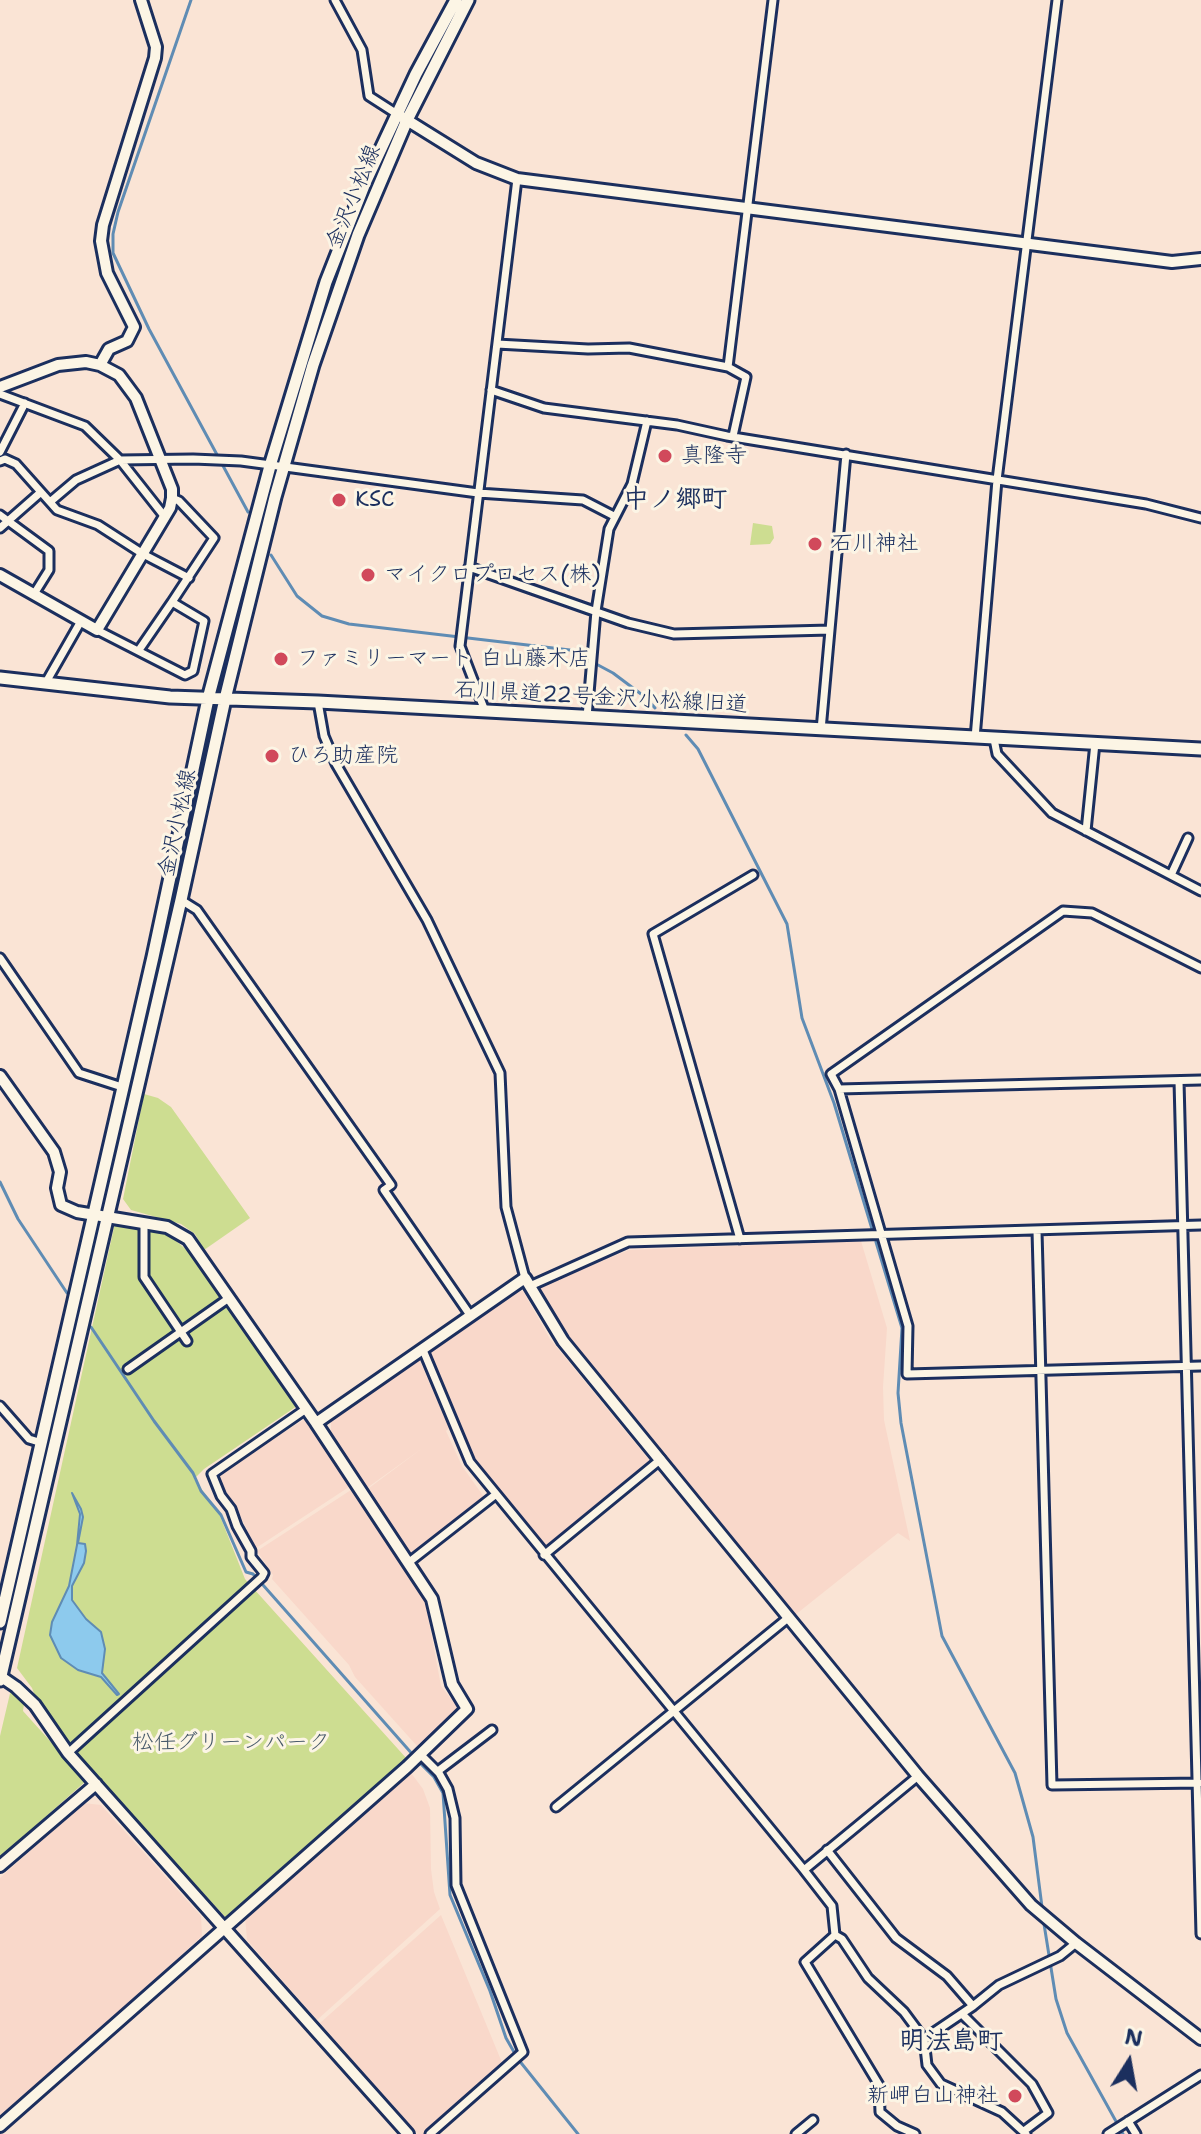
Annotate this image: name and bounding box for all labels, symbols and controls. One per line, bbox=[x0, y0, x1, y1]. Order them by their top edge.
street label: 金沢小松線 bbox=[321, 141, 387, 253]
place label: 真隆寺 bbox=[681, 443, 747, 469]
marker: 真隆寺 bbox=[656, 447, 674, 465]
district label: 中ノ郷町 bbox=[623, 484, 727, 516]
place label: KSC bbox=[355, 487, 394, 513]
marker: KSC bbox=[330, 491, 348, 509]
place label: 石川神社 bbox=[831, 531, 919, 557]
marker: 石川神社 bbox=[806, 535, 824, 553]
place label: マイクロプロセス(株) bbox=[384, 562, 601, 588]
marker: マイクロプロセス(株) bbox=[359, 566, 377, 584]
place label: ファミリーマート 白山藤木店 bbox=[297, 646, 591, 672]
marker: ファミリーマート 白山藤木店 bbox=[272, 650, 290, 668]
street label: 石川県道22号金沢小松線旧道 bbox=[454, 677, 748, 719]
place label: ひろ助産院 bbox=[288, 743, 398, 769]
marker: ひろ助産院 bbox=[263, 747, 281, 765]
street label: 金沢小松線 bbox=[154, 766, 202, 880]
park label: 松任グリーンパーク bbox=[132, 1730, 330, 1756]
north arrow bbox=[1089, 2022, 1169, 2102]
text: N bbox=[1122, 2022, 1145, 2054]
district label: 明法島町 bbox=[899, 2026, 1003, 2058]
place label: 新岬白山神社 bbox=[867, 2083, 999, 2109]
marker: 新岬白山神社 bbox=[1006, 2087, 1024, 2105]

